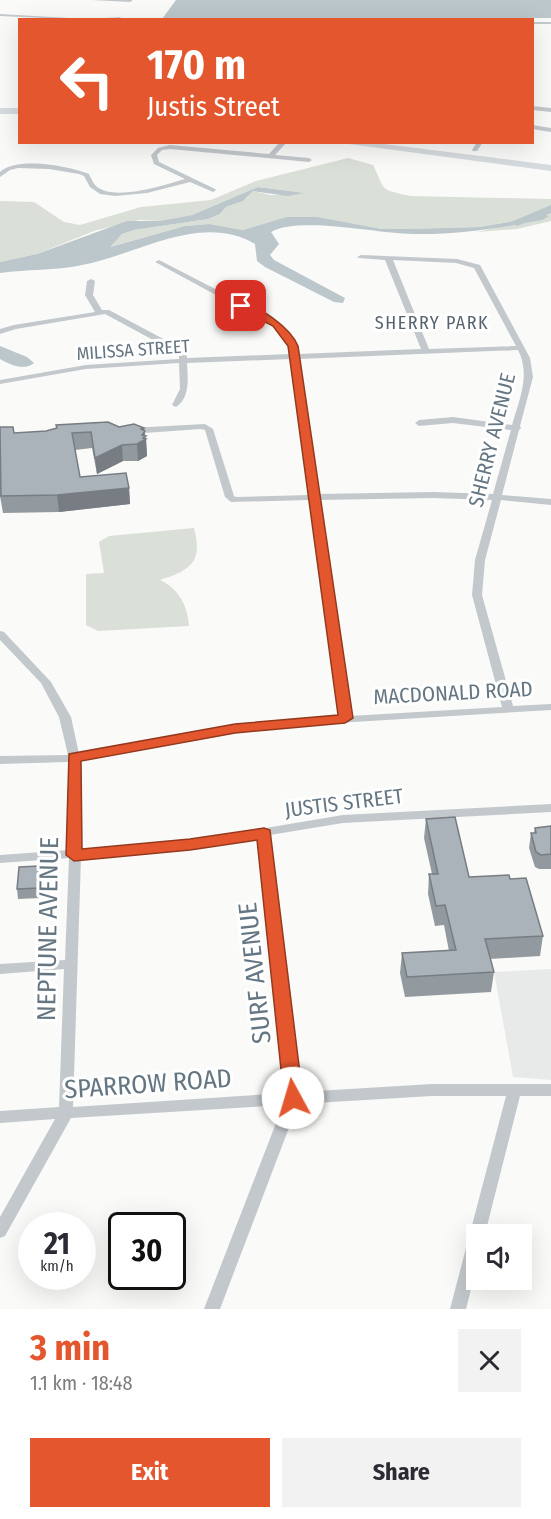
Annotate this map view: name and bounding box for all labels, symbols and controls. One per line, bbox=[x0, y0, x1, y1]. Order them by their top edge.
text: 170 m bbox=[147, 40, 246, 90]
icon: left bbox=[48, 42, 126, 120]
text: Justis Street bbox=[147, 91, 280, 123]
pin bbox=[215, 280, 266, 331]
icon: arrive bbox=[224, 289, 257, 322]
district label: SHERRY PARK bbox=[375, 312, 489, 334]
street label: MILISSA STREET bbox=[76, 335, 191, 365]
street label: SHERRY AVENUE bbox=[463, 370, 521, 510]
street label: MACDONALD ROAD bbox=[373, 676, 533, 710]
street label: JUSTIS STREET bbox=[283, 783, 405, 823]
street label: NEPTUNE AVENUE bbox=[31, 837, 65, 1021]
street label: SURF AVENUE bbox=[232, 901, 278, 1045]
street label: SPARROW ROAD bbox=[63, 1063, 233, 1105]
position arrow bbox=[261, 1066, 325, 1130]
speed limit sign: 30 bbox=[108, 1212, 186, 1290]
map controls bbox=[466, 1224, 532, 1290]
button: sound bbox=[466, 1224, 532, 1290]
text: 21 bbox=[44, 1226, 70, 1262]
text: km/h bbox=[40, 1257, 74, 1275]
text: 3 min bbox=[30, 1326, 110, 1370]
button: close bbox=[458, 1329, 521, 1392]
text: 1.1 km · 18:48 bbox=[30, 1371, 133, 1395]
button: Exit bbox=[30, 1438, 270, 1507]
button: Share bbox=[282, 1438, 521, 1507]

